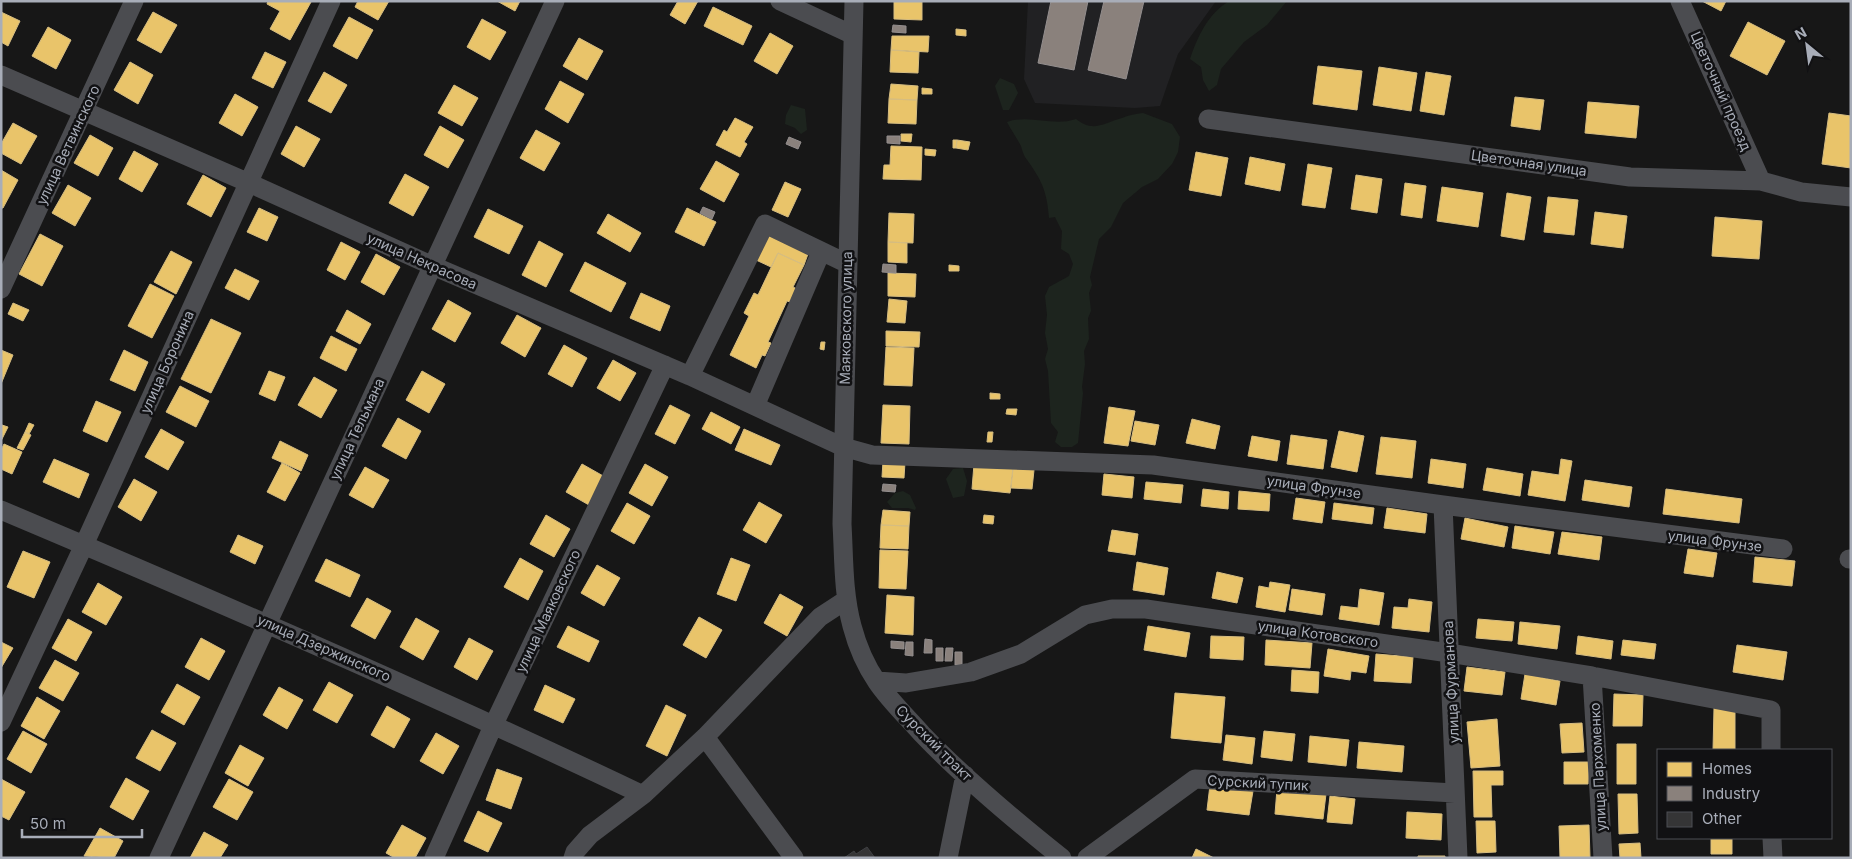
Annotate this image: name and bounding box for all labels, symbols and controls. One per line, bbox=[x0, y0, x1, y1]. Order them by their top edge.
north arrow bbox=[1782, 20, 1832, 70]
text: N bbox=[1792, 23, 1809, 43]
street label: Цветочный проезд bbox=[1687, 28, 1756, 153]
street label: улица Ветвинского bbox=[32, 82, 103, 207]
street label: Цветочная улица bbox=[1470, 146, 1588, 179]
street label: улица Некрасова bbox=[365, 229, 480, 292]
street label: Маяковского улица bbox=[836, 251, 855, 385]
street label: улица Боронина bbox=[136, 308, 197, 416]
street label: улица Тельмана bbox=[325, 375, 388, 482]
street label: улица Фрунзе bbox=[1266, 471, 1362, 502]
street label: улица Фрунзе bbox=[1667, 526, 1763, 555]
street label: улица Маяковского bbox=[512, 547, 583, 675]
street label: улица Дзержинского bbox=[255, 610, 394, 685]
street label: улица Котовского bbox=[1257, 617, 1379, 650]
street label: улица Фурманова bbox=[1439, 620, 1462, 744]
street label: Сурский тракт bbox=[893, 701, 976, 784]
street label: улица Пархоменко bbox=[1586, 702, 1609, 832]
legend bbox=[1657, 749, 1832, 839]
text: Homes bbox=[1702, 759, 1752, 778]
street label: Сурский тупик bbox=[1207, 771, 1310, 794]
text: Industry bbox=[1702, 784, 1761, 803]
scale bar bbox=[22, 806, 142, 838]
text: Other bbox=[1702, 809, 1742, 828]
text: 50 m bbox=[30, 814, 66, 833]

